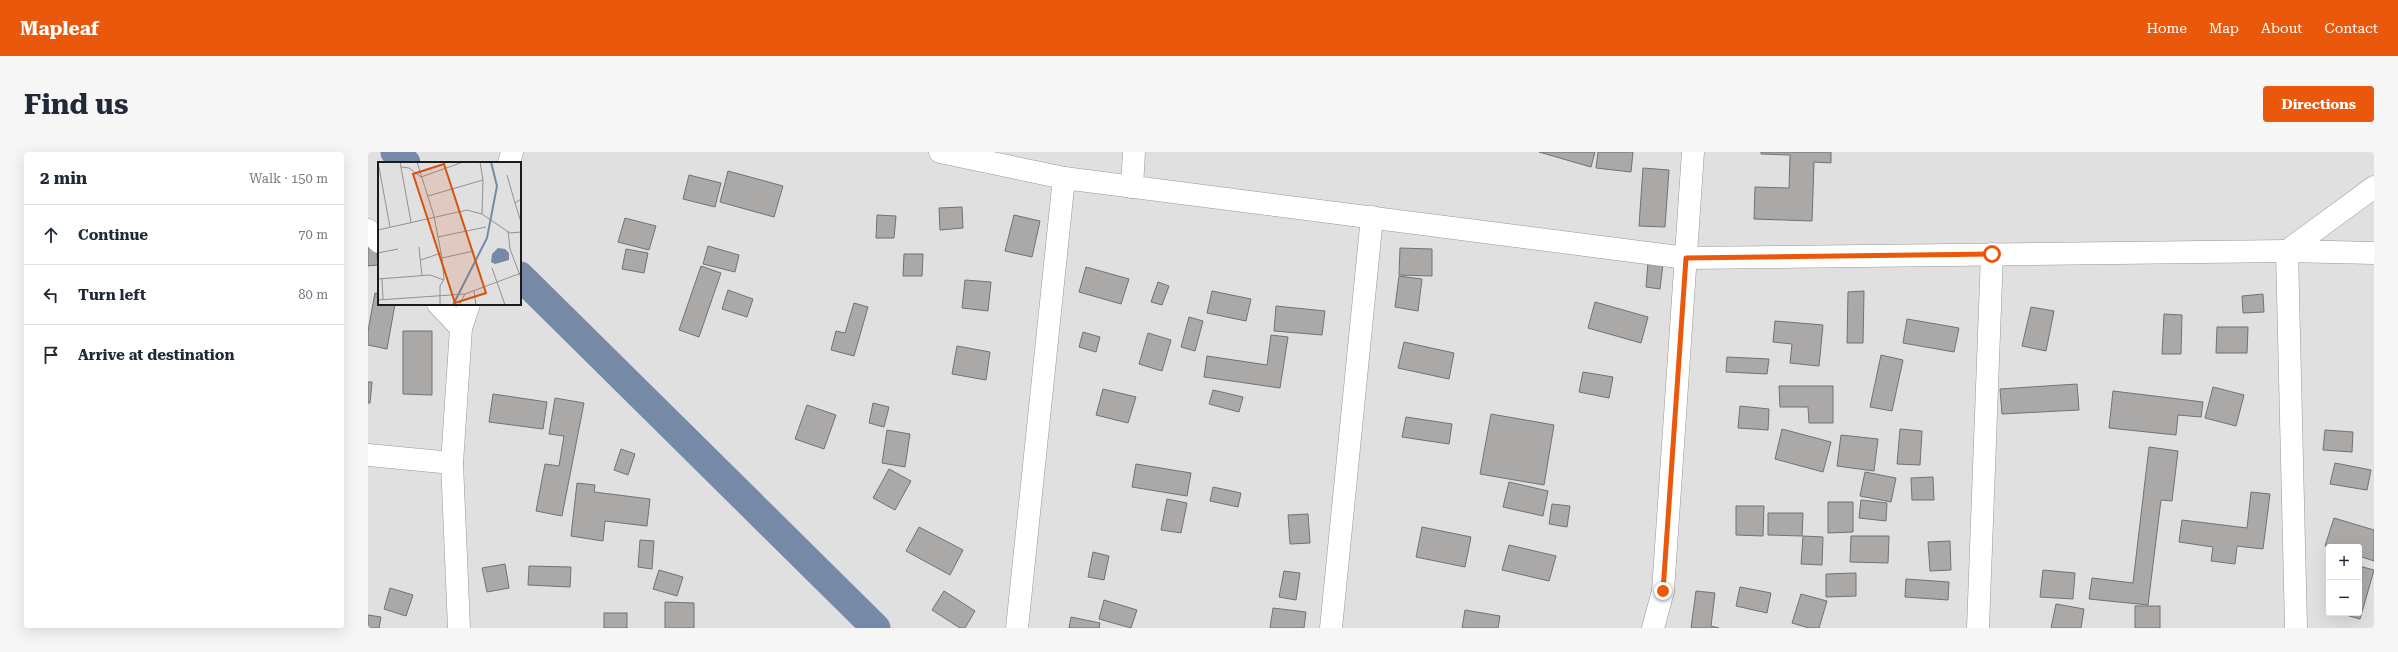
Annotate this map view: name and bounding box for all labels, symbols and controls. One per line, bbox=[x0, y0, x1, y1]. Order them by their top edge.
text: Mapleaf bbox=[20, 17, 99, 40]
text: Home bbox=[2146, 20, 2187, 36]
text: Map bbox=[2209, 20, 2239, 36]
text: About bbox=[2261, 20, 2303, 36]
text: Contact bbox=[2325, 20, 2378, 36]
button: Directions bbox=[2263, 86, 2374, 122]
text: Find us bbox=[24, 88, 128, 121]
inset map bbox=[378, 162, 521, 305]
text: 2 min bbox=[40, 168, 87, 188]
text: Walk · 150 m bbox=[249, 171, 328, 186]
icon: ahead bbox=[40, 224, 62, 246]
text: Continue bbox=[78, 226, 148, 244]
text: 70 m bbox=[298, 227, 328, 242]
route start bbox=[1983, 245, 2001, 263]
icon: left bbox=[40, 284, 62, 306]
text: Turn left bbox=[78, 286, 146, 304]
text: 80 m bbox=[298, 287, 328, 302]
icon: arrive bbox=[40, 344, 62, 366]
text: Arrive at destination bbox=[78, 346, 234, 364]
map controls bbox=[2326, 544, 2362, 616]
button: + bbox=[2326, 544, 2362, 580]
button: − bbox=[2326, 580, 2362, 616]
route end bbox=[1654, 582, 1672, 600]

